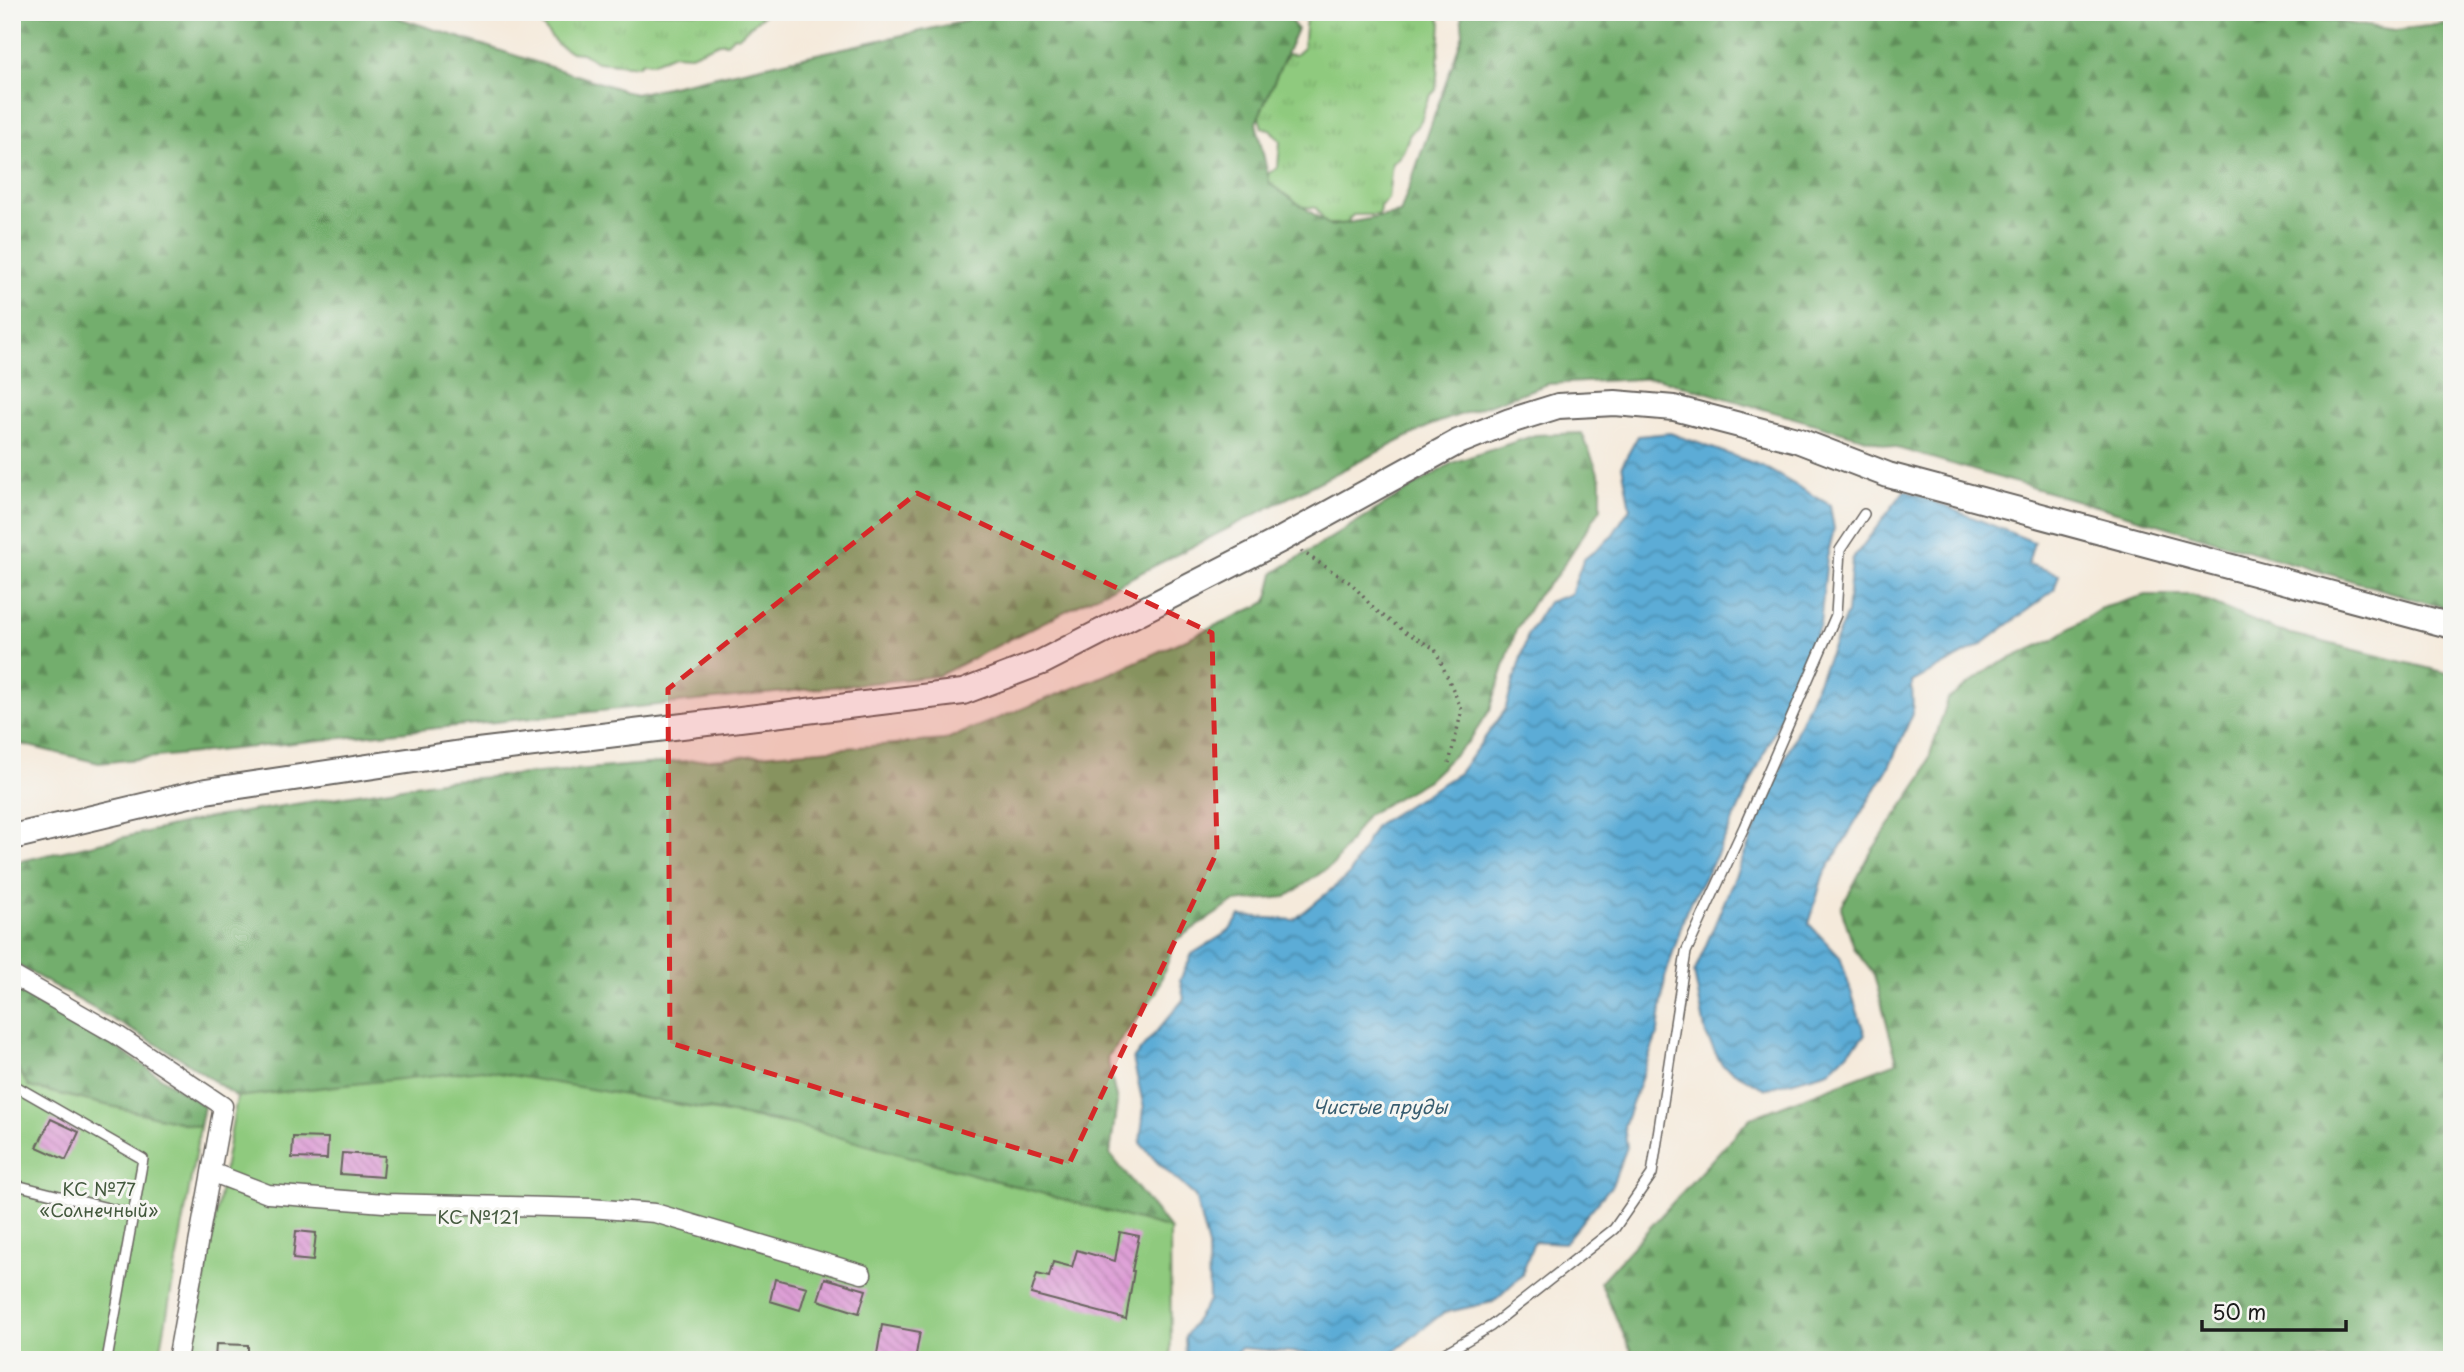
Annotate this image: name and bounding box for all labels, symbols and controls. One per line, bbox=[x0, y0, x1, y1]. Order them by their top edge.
water label: Чистые пруды bbox=[1312, 1092, 1449, 1120]
park label: КС №77 «Солнечный» bbox=[40, 1175, 158, 1223]
park label: КС №121 bbox=[437, 1203, 519, 1230]
scale bar bbox=[2202, 1288, 2345, 1332]
text: 50 m bbox=[2212, 1295, 2266, 1327]

